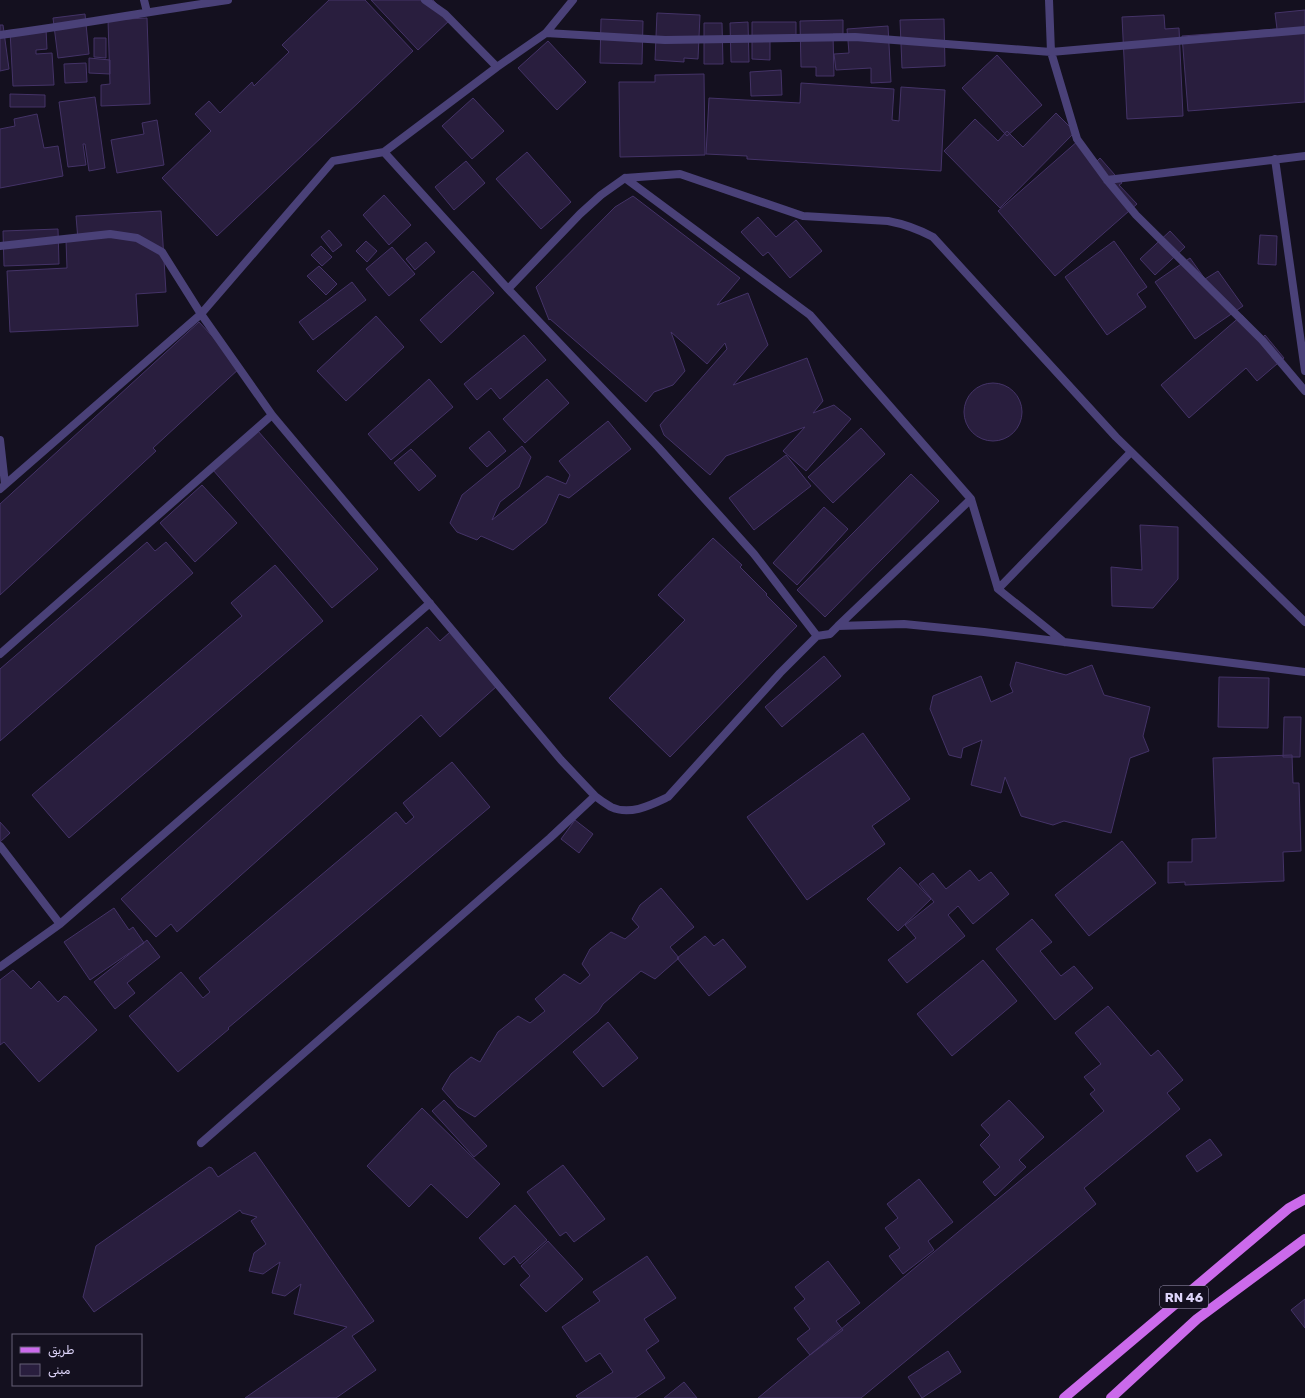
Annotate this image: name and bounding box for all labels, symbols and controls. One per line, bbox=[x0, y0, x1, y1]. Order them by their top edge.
road number: RN 46 bbox=[1160, 1286, 1208, 1308]
legend bbox=[12, 1334, 142, 1386]
text: طريق bbox=[48, 1343, 74, 1358]
text: مبنى bbox=[48, 1363, 71, 1378]

